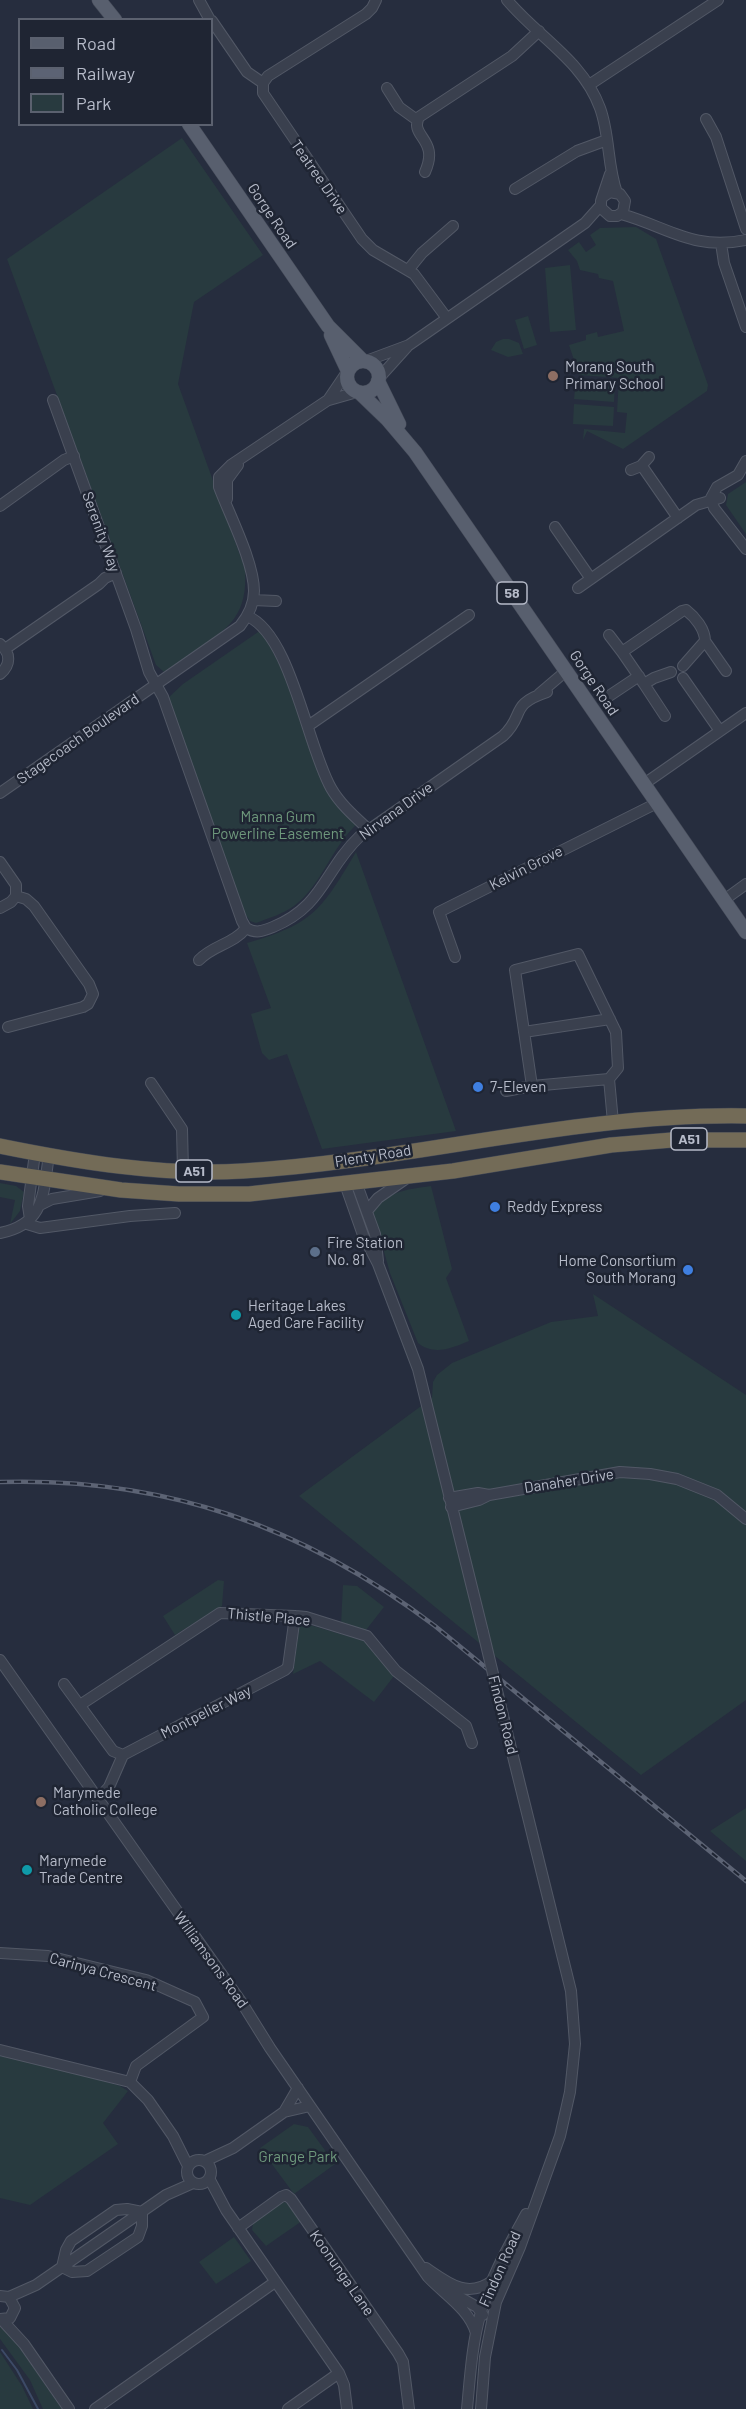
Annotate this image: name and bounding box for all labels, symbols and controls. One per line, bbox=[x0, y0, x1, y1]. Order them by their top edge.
legend bbox=[18, 18, 213, 126]
text: Road bbox=[76, 32, 116, 54]
text: Railway bbox=[76, 62, 135, 84]
text: Park bbox=[76, 92, 111, 114]
street label: Teatree Drive bbox=[287, 137, 351, 217]
street label: Gorge Road bbox=[244, 180, 300, 252]
place label: Morang South Primary School bbox=[565, 358, 663, 393]
marker: Morang South Primary School bbox=[546, 369, 560, 383]
street label: Serenity Way bbox=[78, 489, 124, 575]
road number: 58 bbox=[497, 582, 527, 604]
street label: Gorge Road bbox=[566, 647, 622, 719]
street label: Stagecoach Boulevard bbox=[13, 690, 143, 788]
street label: Nirvana Drive bbox=[356, 778, 436, 844]
park label: Manna Gum Powerline Easement bbox=[212, 808, 344, 843]
street label: Kelvin Grove bbox=[486, 842, 566, 894]
place label: 7-Eleven bbox=[490, 1078, 546, 1096]
marker: 7-Eleven bbox=[471, 1080, 485, 1094]
road number: A51 bbox=[671, 1128, 707, 1150]
street label: Plenty Road bbox=[334, 1141, 412, 1171]
road number: A51 bbox=[176, 1160, 212, 1182]
place label: Reddy Express bbox=[507, 1198, 602, 1216]
marker: Reddy Express bbox=[488, 1200, 502, 1214]
place label: Fire Station No. 81 bbox=[327, 1234, 403, 1269]
marker: Fire Station No. 81 bbox=[308, 1245, 322, 1259]
place label: Home Consortium South Morang bbox=[559, 1252, 676, 1287]
marker: Home Consortium South Morang bbox=[681, 1263, 695, 1277]
place label: Heritage Lakes Aged Care Facility bbox=[248, 1297, 364, 1332]
marker: Heritage Lakes Aged Care Facility bbox=[229, 1308, 243, 1322]
street label: Danaher Drive bbox=[523, 1465, 615, 1497]
street label: Thistle Place bbox=[227, 1604, 311, 1630]
street label: Findon Road bbox=[484, 1674, 522, 1756]
street label: Montpelier Way bbox=[158, 1681, 254, 1743]
place label: Marymede Catholic College bbox=[53, 1784, 157, 1819]
marker: Marymede Catholic College bbox=[34, 1795, 48, 1809]
place label: Marymede Trade Centre bbox=[39, 1852, 123, 1887]
marker: Marymede Trade Centre bbox=[20, 1863, 34, 1877]
street label: Williamsons Road bbox=[170, 1908, 252, 2012]
street label: Carinya Crescent bbox=[47, 1949, 159, 1995]
park label: Grange Park bbox=[259, 2148, 337, 2166]
street label: Koonunga Lane bbox=[306, 2227, 378, 2319]
street label: Findon Road bbox=[475, 2228, 525, 2310]

